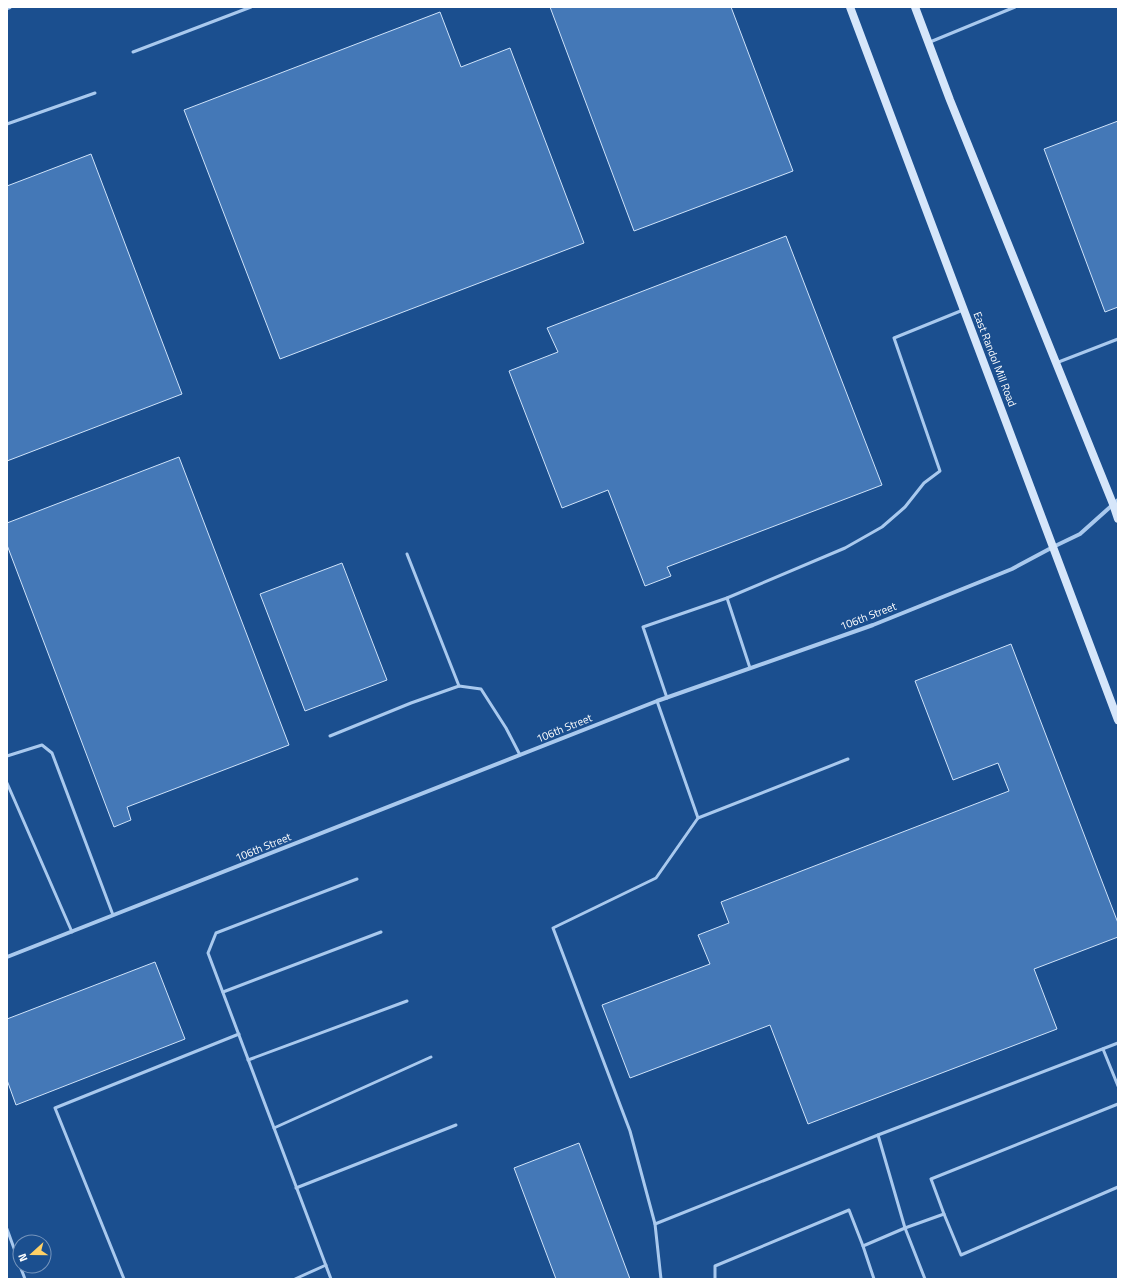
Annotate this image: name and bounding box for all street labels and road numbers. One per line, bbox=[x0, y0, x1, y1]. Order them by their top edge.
street label: East Randol Mill Road bbox=[969, 309, 1021, 409]
street label: 106th Street bbox=[838, 598, 899, 634]
street label: 106th Street bbox=[534, 709, 594, 746]
street label: 106th Street bbox=[233, 828, 293, 865]

